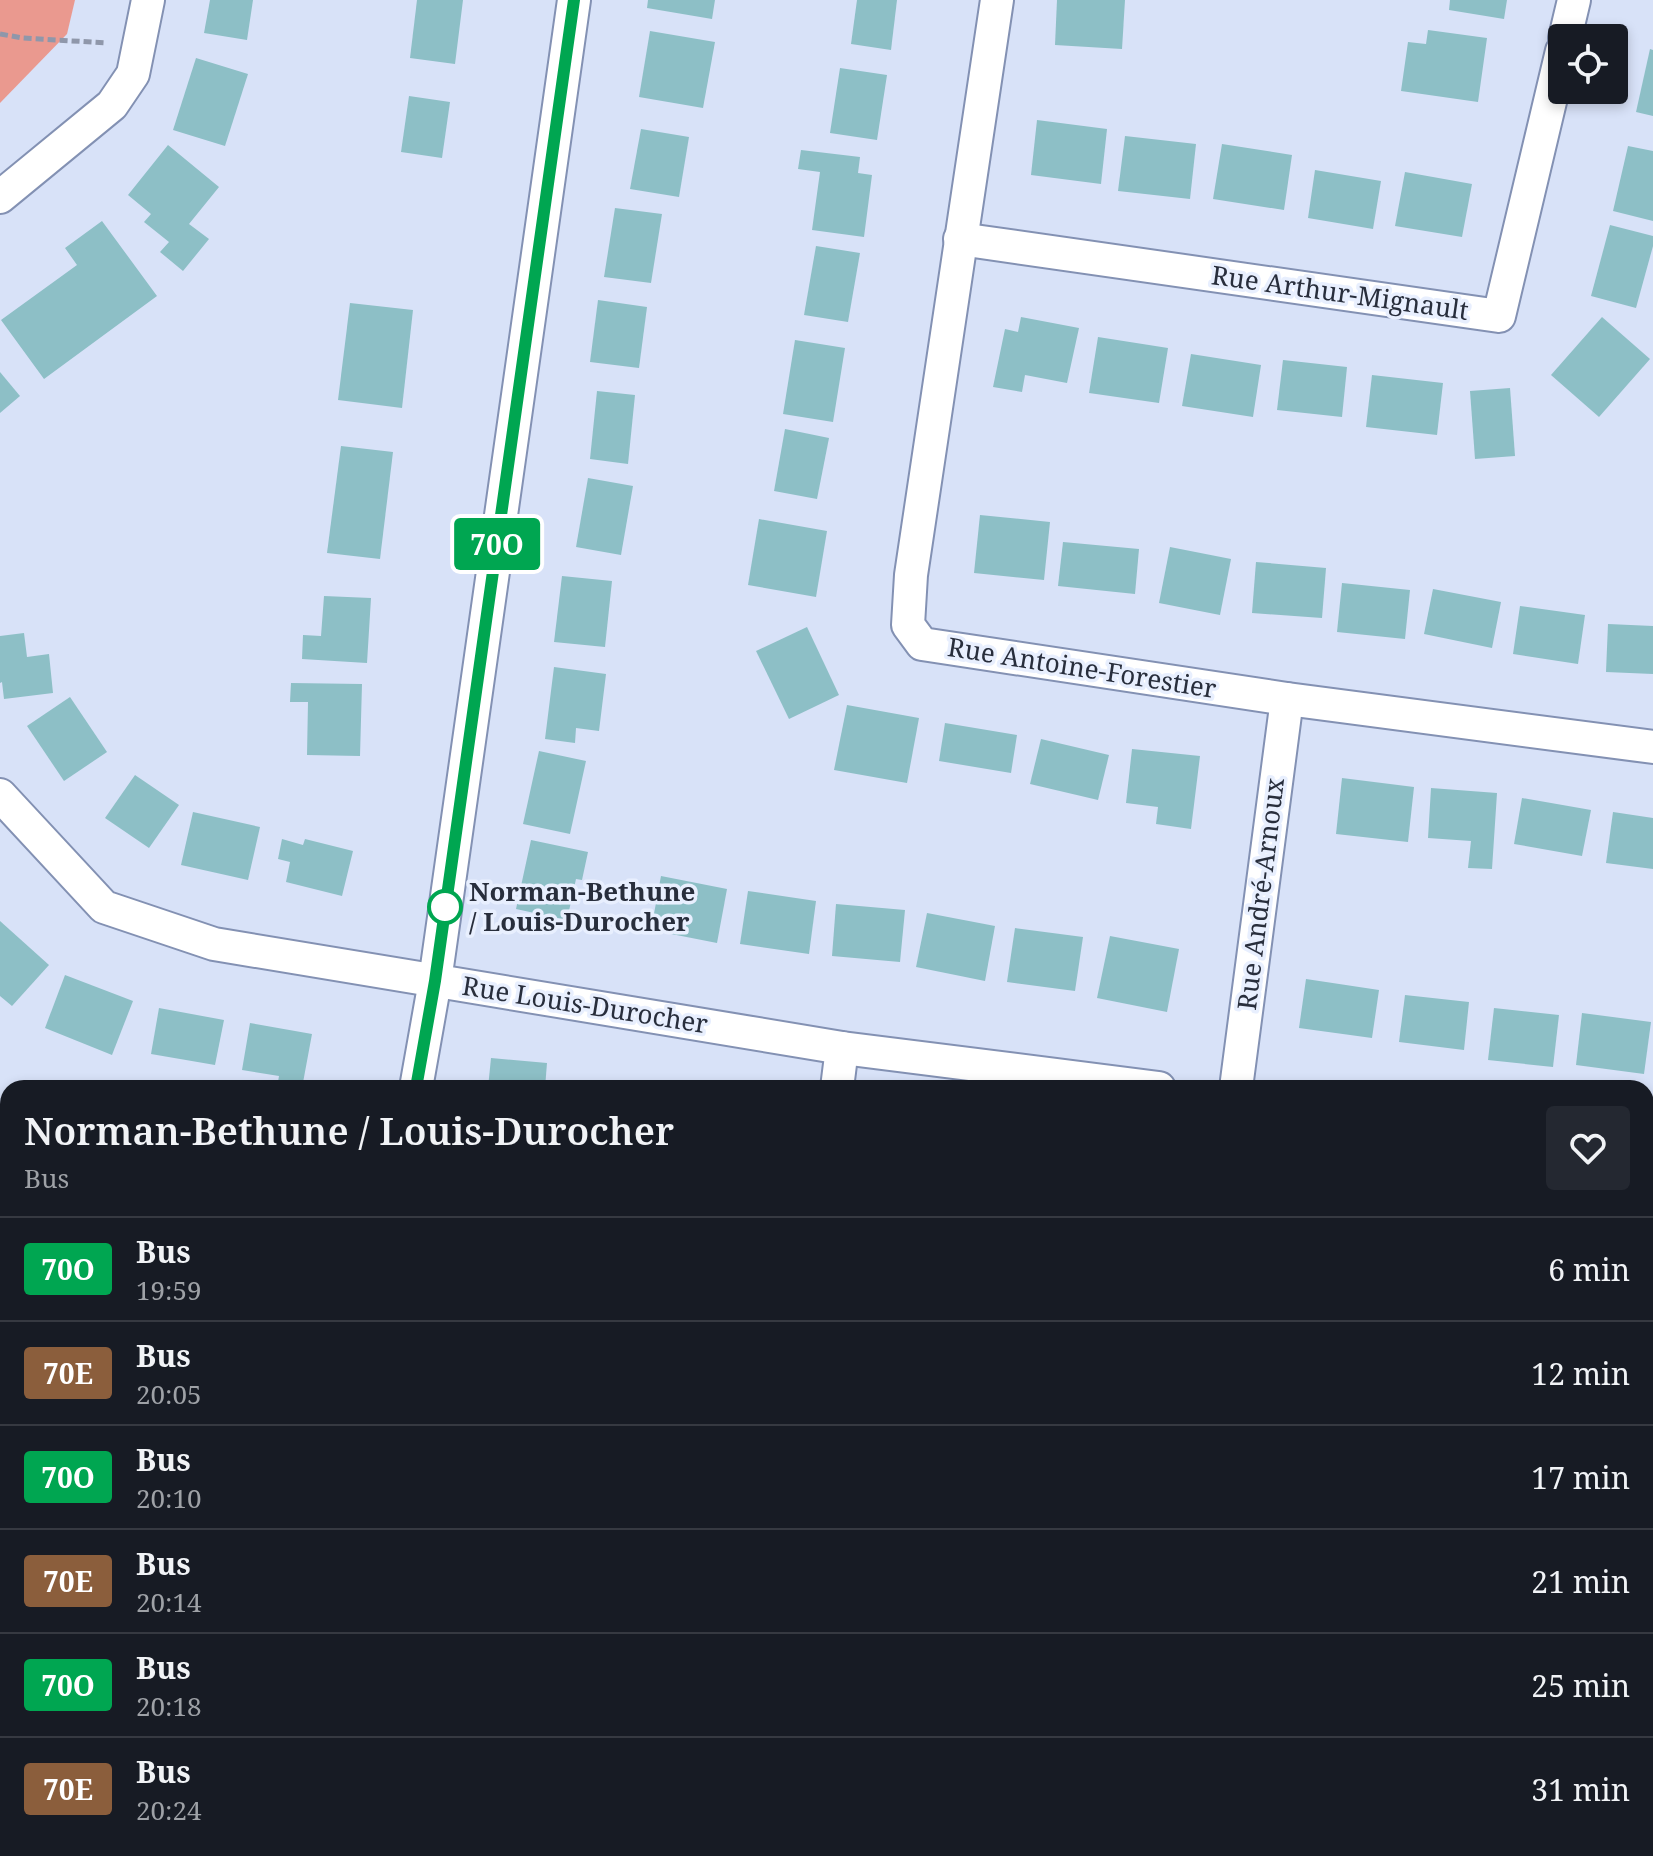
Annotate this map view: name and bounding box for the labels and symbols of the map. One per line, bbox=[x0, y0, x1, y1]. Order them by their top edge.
street label: Rue Arthur-Mignault bbox=[1209, 256, 1471, 328]
line badge: 70O bbox=[451, 518, 543, 570]
street label: Rue Antoine-Forestier bbox=[945, 628, 1219, 706]
street label: Rue André-Arnoux bbox=[1228, 776, 1292, 1012]
place label: Norman-Bethune / Louis-Durocher bbox=[469, 873, 695, 939]
marker: Norman-Bethune / Louis-Durocher bbox=[428, 890, 462, 924]
street label: Rue Louis-Durocher bbox=[460, 967, 711, 1041]

